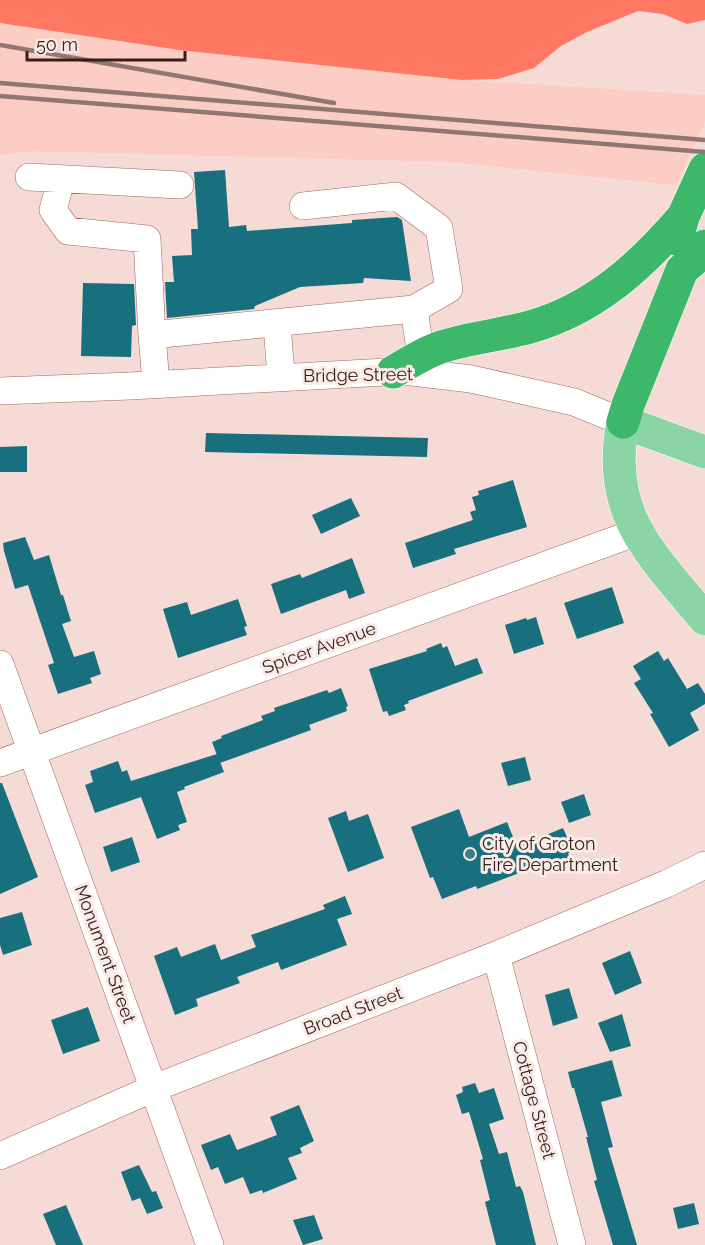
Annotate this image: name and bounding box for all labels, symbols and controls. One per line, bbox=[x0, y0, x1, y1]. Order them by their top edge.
scale bar bbox=[27, 24, 184, 62]
text: 50 m bbox=[36, 34, 78, 55]
street label: Bridge Street bbox=[303, 363, 413, 386]
street label: Spicer Avenue bbox=[259, 617, 379, 678]
place label: City of Groton Fire Department bbox=[482, 833, 618, 875]
marker: City of Groton Fire Department bbox=[463, 847, 477, 861]
street label: Monument Street bbox=[71, 882, 140, 1026]
street label: Broad Street bbox=[300, 982, 405, 1039]
street label: Cottage Street bbox=[509, 1039, 560, 1161]

